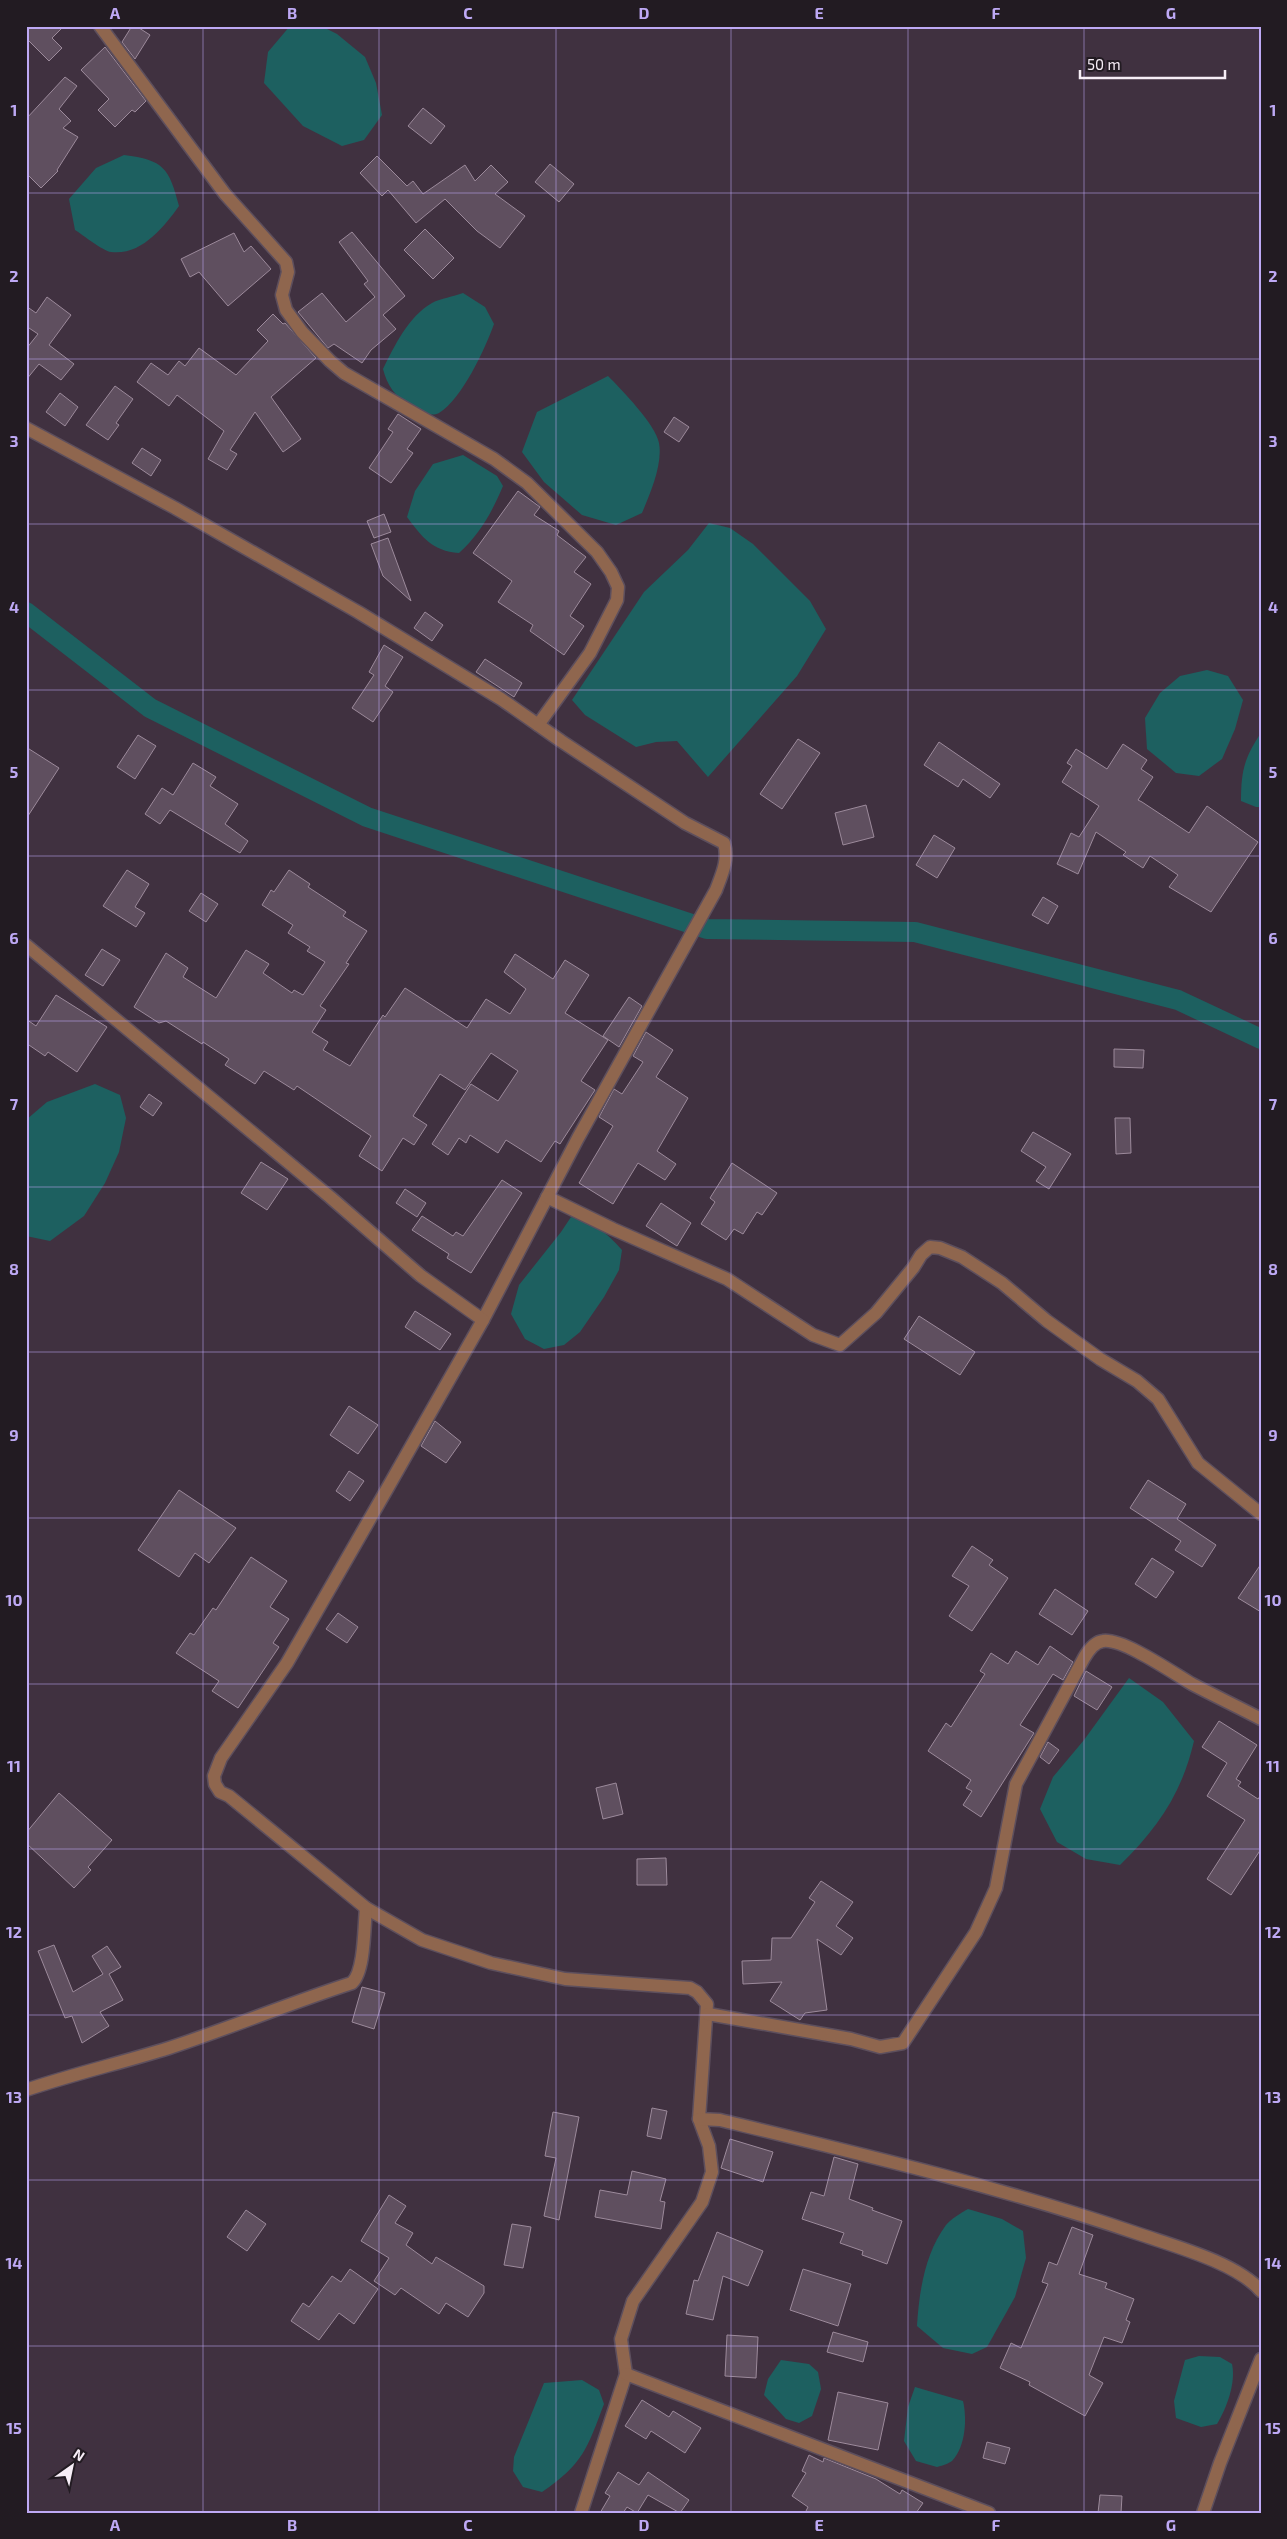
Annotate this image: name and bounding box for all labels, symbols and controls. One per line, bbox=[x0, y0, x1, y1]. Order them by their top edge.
text: A bbox=[110, 3, 121, 22]
text: B bbox=[287, 3, 297, 22]
text: C bbox=[463, 3, 473, 22]
text: D bbox=[639, 3, 650, 22]
text: E bbox=[814, 3, 824, 22]
text: F bbox=[992, 3, 1001, 22]
text: G bbox=[1166, 3, 1176, 22]
scale bar bbox=[1080, 48, 1224, 80]
text: 50 m bbox=[1087, 55, 1121, 73]
text: 1 bbox=[11, 100, 17, 119]
text: 1 bbox=[1270, 100, 1276, 119]
text: 2 bbox=[9, 266, 19, 285]
text: 2 bbox=[1268, 266, 1278, 285]
text: 3 bbox=[9, 431, 19, 450]
text: 3 bbox=[1268, 431, 1278, 450]
text: 4 bbox=[9, 597, 19, 616]
text: 4 bbox=[1268, 597, 1278, 616]
text: 5 bbox=[10, 762, 19, 781]
text: 5 bbox=[1269, 762, 1278, 781]
text: 6 bbox=[9, 928, 19, 947]
text: 6 bbox=[1268, 928, 1278, 947]
text: 7 bbox=[10, 1094, 19, 1113]
text: 7 bbox=[1269, 1094, 1278, 1113]
text: 8 bbox=[9, 1259, 19, 1278]
text: 8 bbox=[1268, 1259, 1278, 1278]
text: 9 bbox=[9, 1425, 19, 1444]
text: 9 bbox=[1268, 1425, 1278, 1444]
text: 10 bbox=[5, 1590, 23, 1609]
text: 10 bbox=[1264, 1590, 1282, 1609]
text: 11 bbox=[7, 1756, 21, 1775]
text: 11 bbox=[1266, 1756, 1280, 1775]
text: 12 bbox=[6, 1922, 22, 1941]
text: 12 bbox=[1265, 1922, 1281, 1941]
text: 13 bbox=[6, 2087, 22, 2106]
text: 13 bbox=[1265, 2087, 1281, 2106]
text: 14 bbox=[5, 2253, 23, 2272]
text: 14 bbox=[1264, 2253, 1282, 2272]
text: 15 bbox=[6, 2418, 22, 2437]
text: 15 bbox=[1265, 2418, 1281, 2437]
north arrow bbox=[48, 2442, 98, 2492]
text: N bbox=[70, 2445, 88, 2465]
text: A bbox=[110, 2515, 121, 2534]
text: B bbox=[287, 2515, 297, 2534]
text: C bbox=[463, 2515, 473, 2534]
text: D bbox=[639, 2515, 650, 2534]
text: E bbox=[814, 2515, 824, 2534]
text: F bbox=[992, 2515, 1001, 2534]
text: G bbox=[1166, 2515, 1176, 2534]

